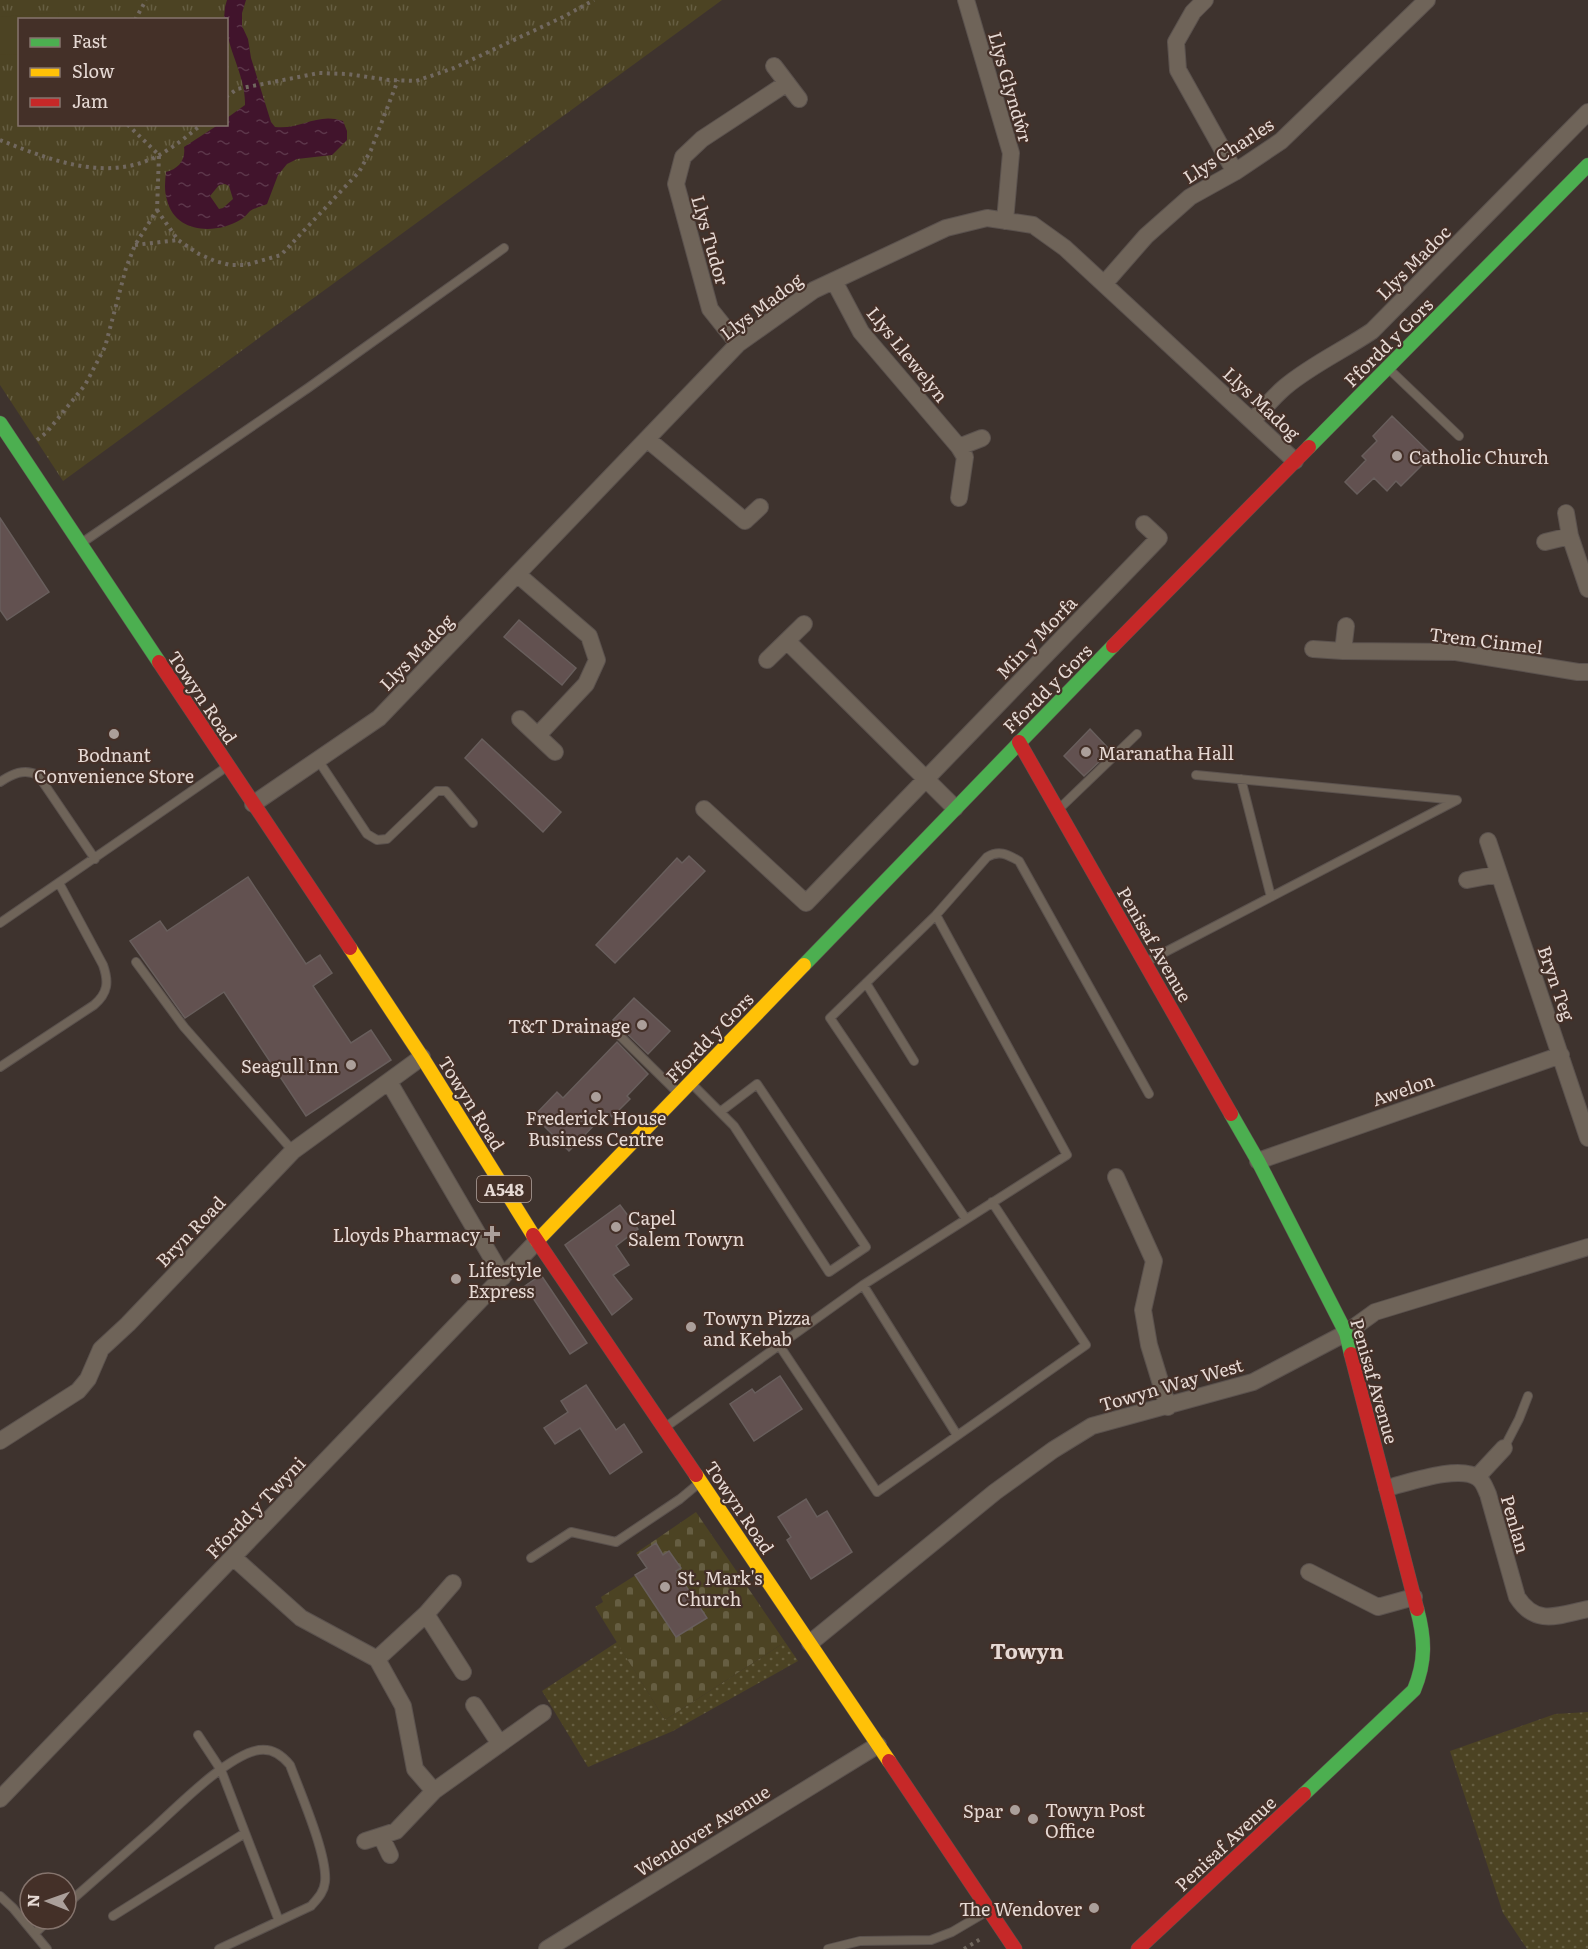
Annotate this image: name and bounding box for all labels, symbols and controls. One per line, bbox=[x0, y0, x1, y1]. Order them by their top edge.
legend bbox=[18, 18, 228, 126]
text: Fast bbox=[72, 27, 108, 54]
street label: Llys Glyndŵr bbox=[982, 28, 1040, 146]
text: Slow bbox=[72, 57, 115, 84]
text: Jam bbox=[72, 87, 108, 114]
street label: Llys Charles bbox=[1177, 111, 1279, 189]
street label: Llys Tudor bbox=[685, 192, 737, 289]
street label: Llys Madoc bbox=[1370, 219, 1456, 305]
street label: Llys Madog bbox=[714, 265, 809, 346]
street label: Ffordd y Gors bbox=[1337, 291, 1439, 393]
street label: Llys Llewelyn bbox=[861, 300, 955, 408]
street label: Llys Madog bbox=[1217, 360, 1307, 447]
place label: Catholic Church bbox=[1409, 443, 1549, 470]
marker: Catholic Church bbox=[1390, 449, 1404, 463]
street label: Min y Morfa bbox=[989, 589, 1083, 685]
street label: Llys Madog bbox=[373, 607, 460, 696]
street label: Trem Cinmel bbox=[1428, 620, 1544, 660]
street label: Ffordd y Gors bbox=[996, 637, 1098, 739]
street label: Towyn Road bbox=[162, 645, 244, 749]
marker: Bodnant Convenience Store bbox=[107, 727, 121, 741]
place label: Maranatha Hall bbox=[1098, 739, 1234, 766]
place label: Bodnant Convenience Store bbox=[34, 741, 194, 789]
marker: Maranatha Hall bbox=[1079, 745, 1093, 759]
street label: Penisaf Avenue bbox=[1111, 881, 1199, 1007]
street label: Bryn Teg bbox=[1532, 942, 1583, 1025]
street label: Ffordd y Gors bbox=[659, 986, 759, 1088]
place label: T&T Drainage bbox=[508, 1012, 630, 1039]
marker: T&T Drainage bbox=[635, 1018, 649, 1032]
street label: Towyn Road bbox=[432, 1050, 512, 1156]
place label: Seagull Inn bbox=[241, 1052, 339, 1079]
marker: Seagull Inn bbox=[344, 1058, 358, 1072]
street label: Awelon bbox=[1368, 1066, 1438, 1112]
marker: Frederick House Business Centre bbox=[589, 1090, 603, 1104]
place label: Frederick House Business Centre bbox=[526, 1104, 666, 1152]
road number: A548 bbox=[477, 1176, 531, 1202]
street label: Bryn Road bbox=[149, 1189, 231, 1273]
place label: Capel Salem Towyn bbox=[628, 1204, 745, 1252]
marker: Capel Salem Towyn bbox=[609, 1220, 623, 1234]
place label: Lloyds Pharmacy bbox=[333, 1221, 481, 1248]
marker: Lloyds Pharmacy bbox=[485, 1227, 499, 1241]
place label: Lifestyle Express bbox=[468, 1256, 541, 1304]
marker: Lifestyle Express bbox=[449, 1272, 463, 1286]
place label: Towyn Pizza and Kebab bbox=[703, 1304, 811, 1352]
street label: Penisaf Avenue bbox=[1344, 1315, 1406, 1447]
marker: Towyn Pizza and Kebab bbox=[684, 1320, 698, 1334]
street label: Towyn Way West bbox=[1096, 1350, 1247, 1417]
street label: Ffordd y Twyni bbox=[199, 1450, 311, 1564]
street label: Towyn Road bbox=[699, 1455, 781, 1559]
street label: Penlan bbox=[1495, 1492, 1537, 1556]
place label: St. Mark's Church bbox=[677, 1564, 762, 1612]
marker: St. Mark's Church bbox=[658, 1580, 672, 1594]
district label: Towyn bbox=[990, 1634, 1064, 1665]
street label: Wendover Avenue bbox=[629, 1778, 775, 1882]
street label: Penisaf Avenue bbox=[1168, 1789, 1282, 1897]
place label: Towyn Post Office bbox=[1045, 1796, 1146, 1844]
place label: Spar bbox=[963, 1797, 1003, 1824]
marker: Spar bbox=[1008, 1803, 1022, 1817]
marker: Towyn Post Office bbox=[1026, 1812, 1040, 1826]
north arrow bbox=[18, 1871, 78, 1931]
text: N bbox=[20, 1894, 44, 1908]
place label: The Wendover bbox=[959, 1895, 1082, 1922]
marker: The Wendover bbox=[1087, 1901, 1101, 1915]

